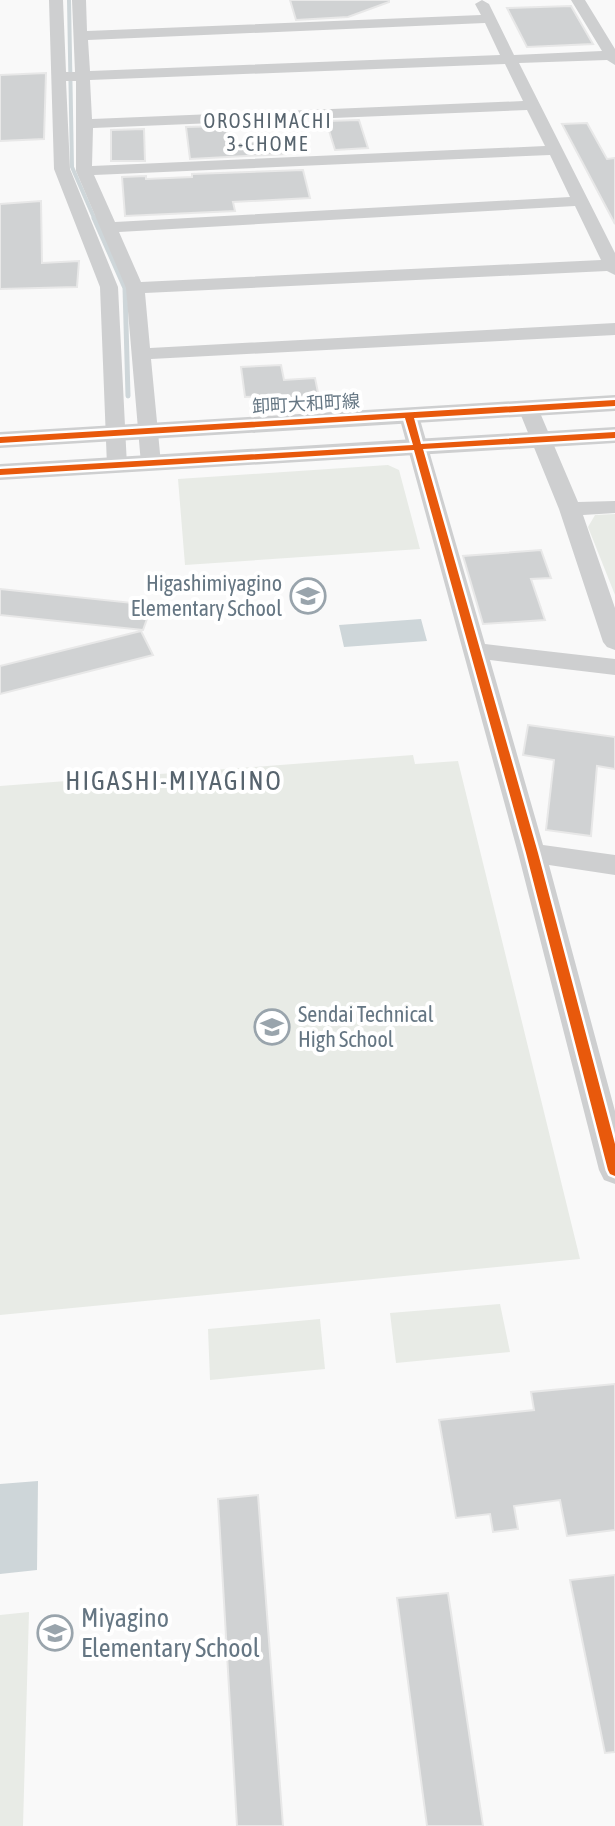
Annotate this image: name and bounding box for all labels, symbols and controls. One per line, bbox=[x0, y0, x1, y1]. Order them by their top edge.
district label: OROSHIMACHI 3-CHOME bbox=[203, 109, 333, 155]
street label: 卸町大和町線 bbox=[251, 390, 360, 417]
place label: Higashimiyagino Elementary School bbox=[131, 570, 282, 621]
school or university icon: Higashimiyagino Elementary School bbox=[289, 577, 327, 615]
district label: HIGASHI-MIYAGINO bbox=[65, 766, 283, 796]
place label: Sendai Technical High School bbox=[298, 1001, 434, 1052]
school or university icon: Sendai Technical High School bbox=[253, 1008, 291, 1046]
place label: Miyagino Elementary School bbox=[81, 1603, 260, 1663]
school or university icon: Miyagino Elementary School bbox=[36, 1614, 74, 1652]

